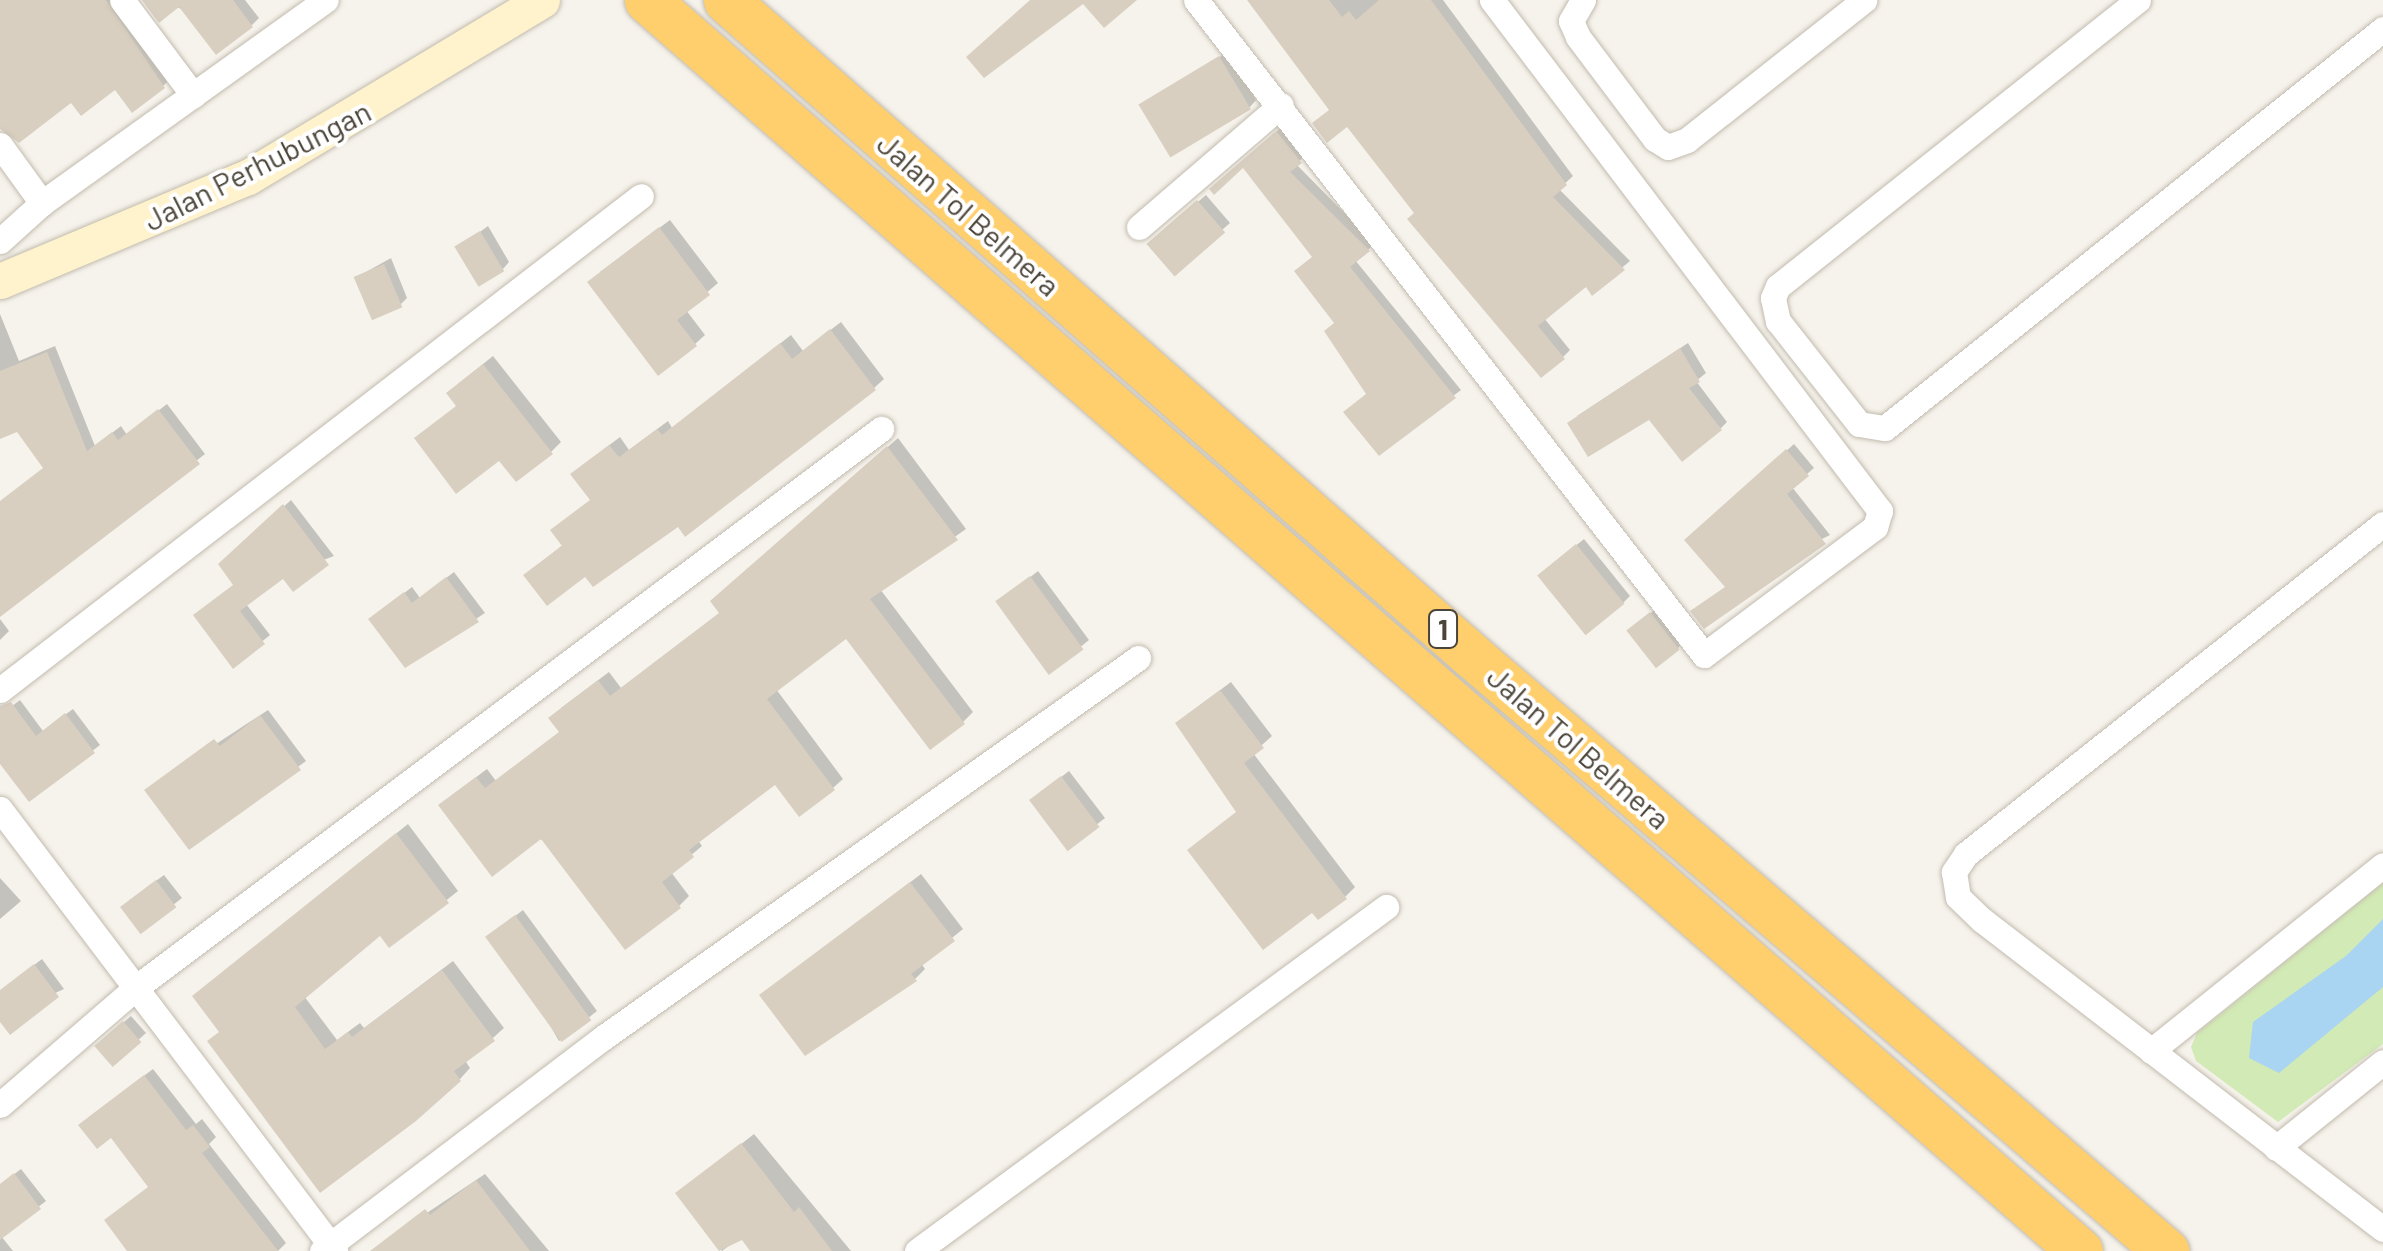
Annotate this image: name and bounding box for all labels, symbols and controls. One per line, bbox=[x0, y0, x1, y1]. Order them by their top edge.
street label: Jalan Perhubungan bbox=[138, 92, 376, 238]
street label: Jalan Tol Belmera bbox=[870, 125, 1068, 303]
road number: 1 bbox=[1428, 606, 1458, 652]
street label: Jalan Tol Belmera bbox=[1480, 658, 1678, 836]

